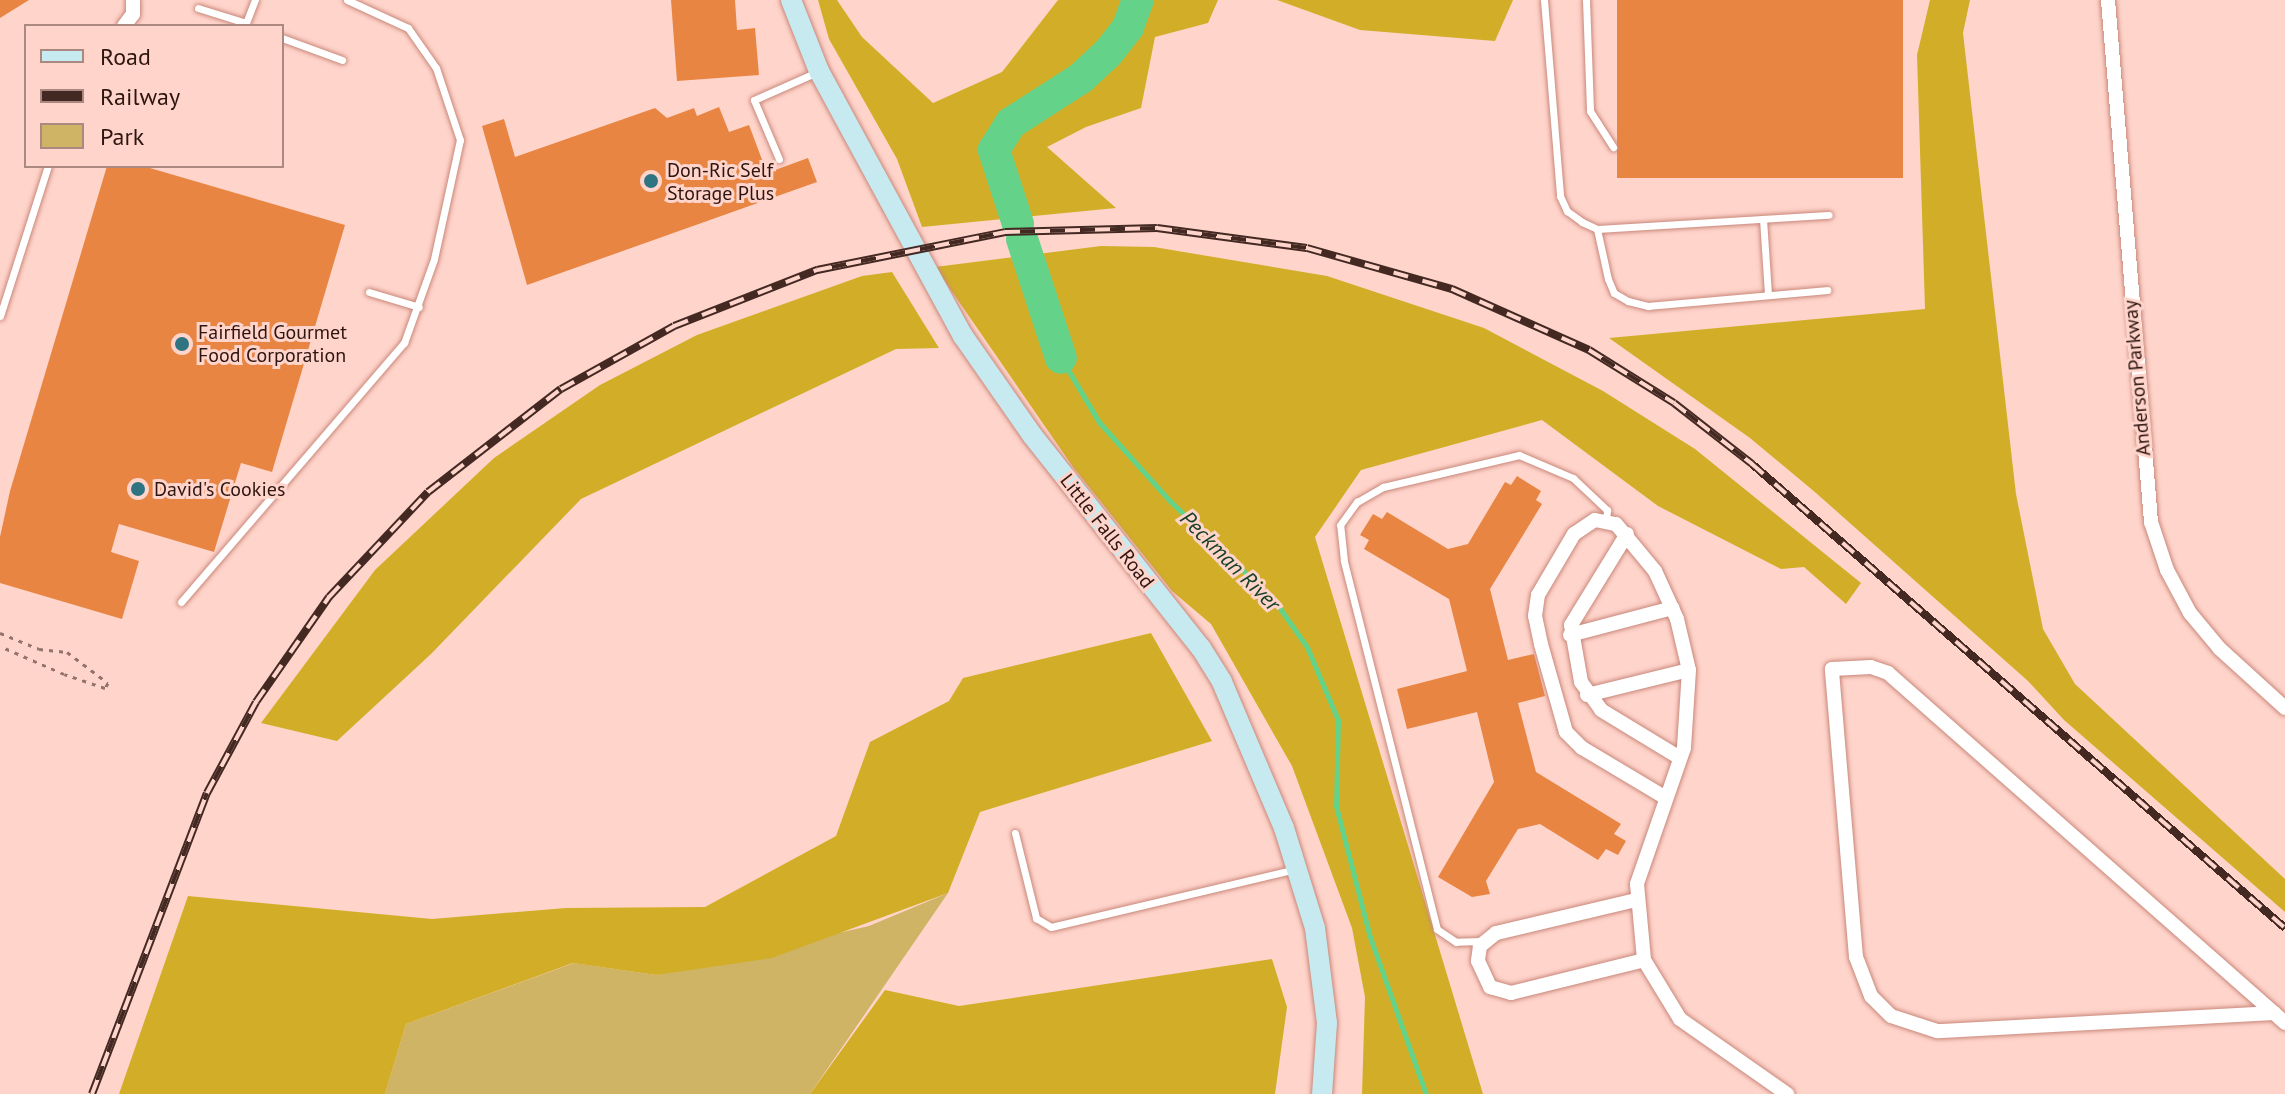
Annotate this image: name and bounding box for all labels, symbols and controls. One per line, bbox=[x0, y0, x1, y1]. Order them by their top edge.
legend bbox=[24, 24, 284, 168]
text: Road bbox=[100, 41, 151, 72]
text: Railway bbox=[100, 81, 180, 112]
text: Park bbox=[100, 121, 144, 152]
place label: Don-Ric Self Storage Plus bbox=[667, 158, 774, 205]
marker: Don-Ric Self Storage Plus bbox=[642, 172, 660, 190]
street label: Anderson Parkway bbox=[2118, 299, 2156, 457]
place label: Fairfield Gourmet Food Corporation bbox=[198, 320, 347, 367]
marker: Fairfield Gourmet Food Corporation bbox=[173, 335, 191, 353]
street label: Little Falls Road bbox=[1055, 469, 1159, 593]
place label: David's Cookies bbox=[154, 477, 285, 501]
marker: David's Cookies bbox=[129, 480, 147, 498]
water label: Peckman River bbox=[1175, 506, 1285, 616]

